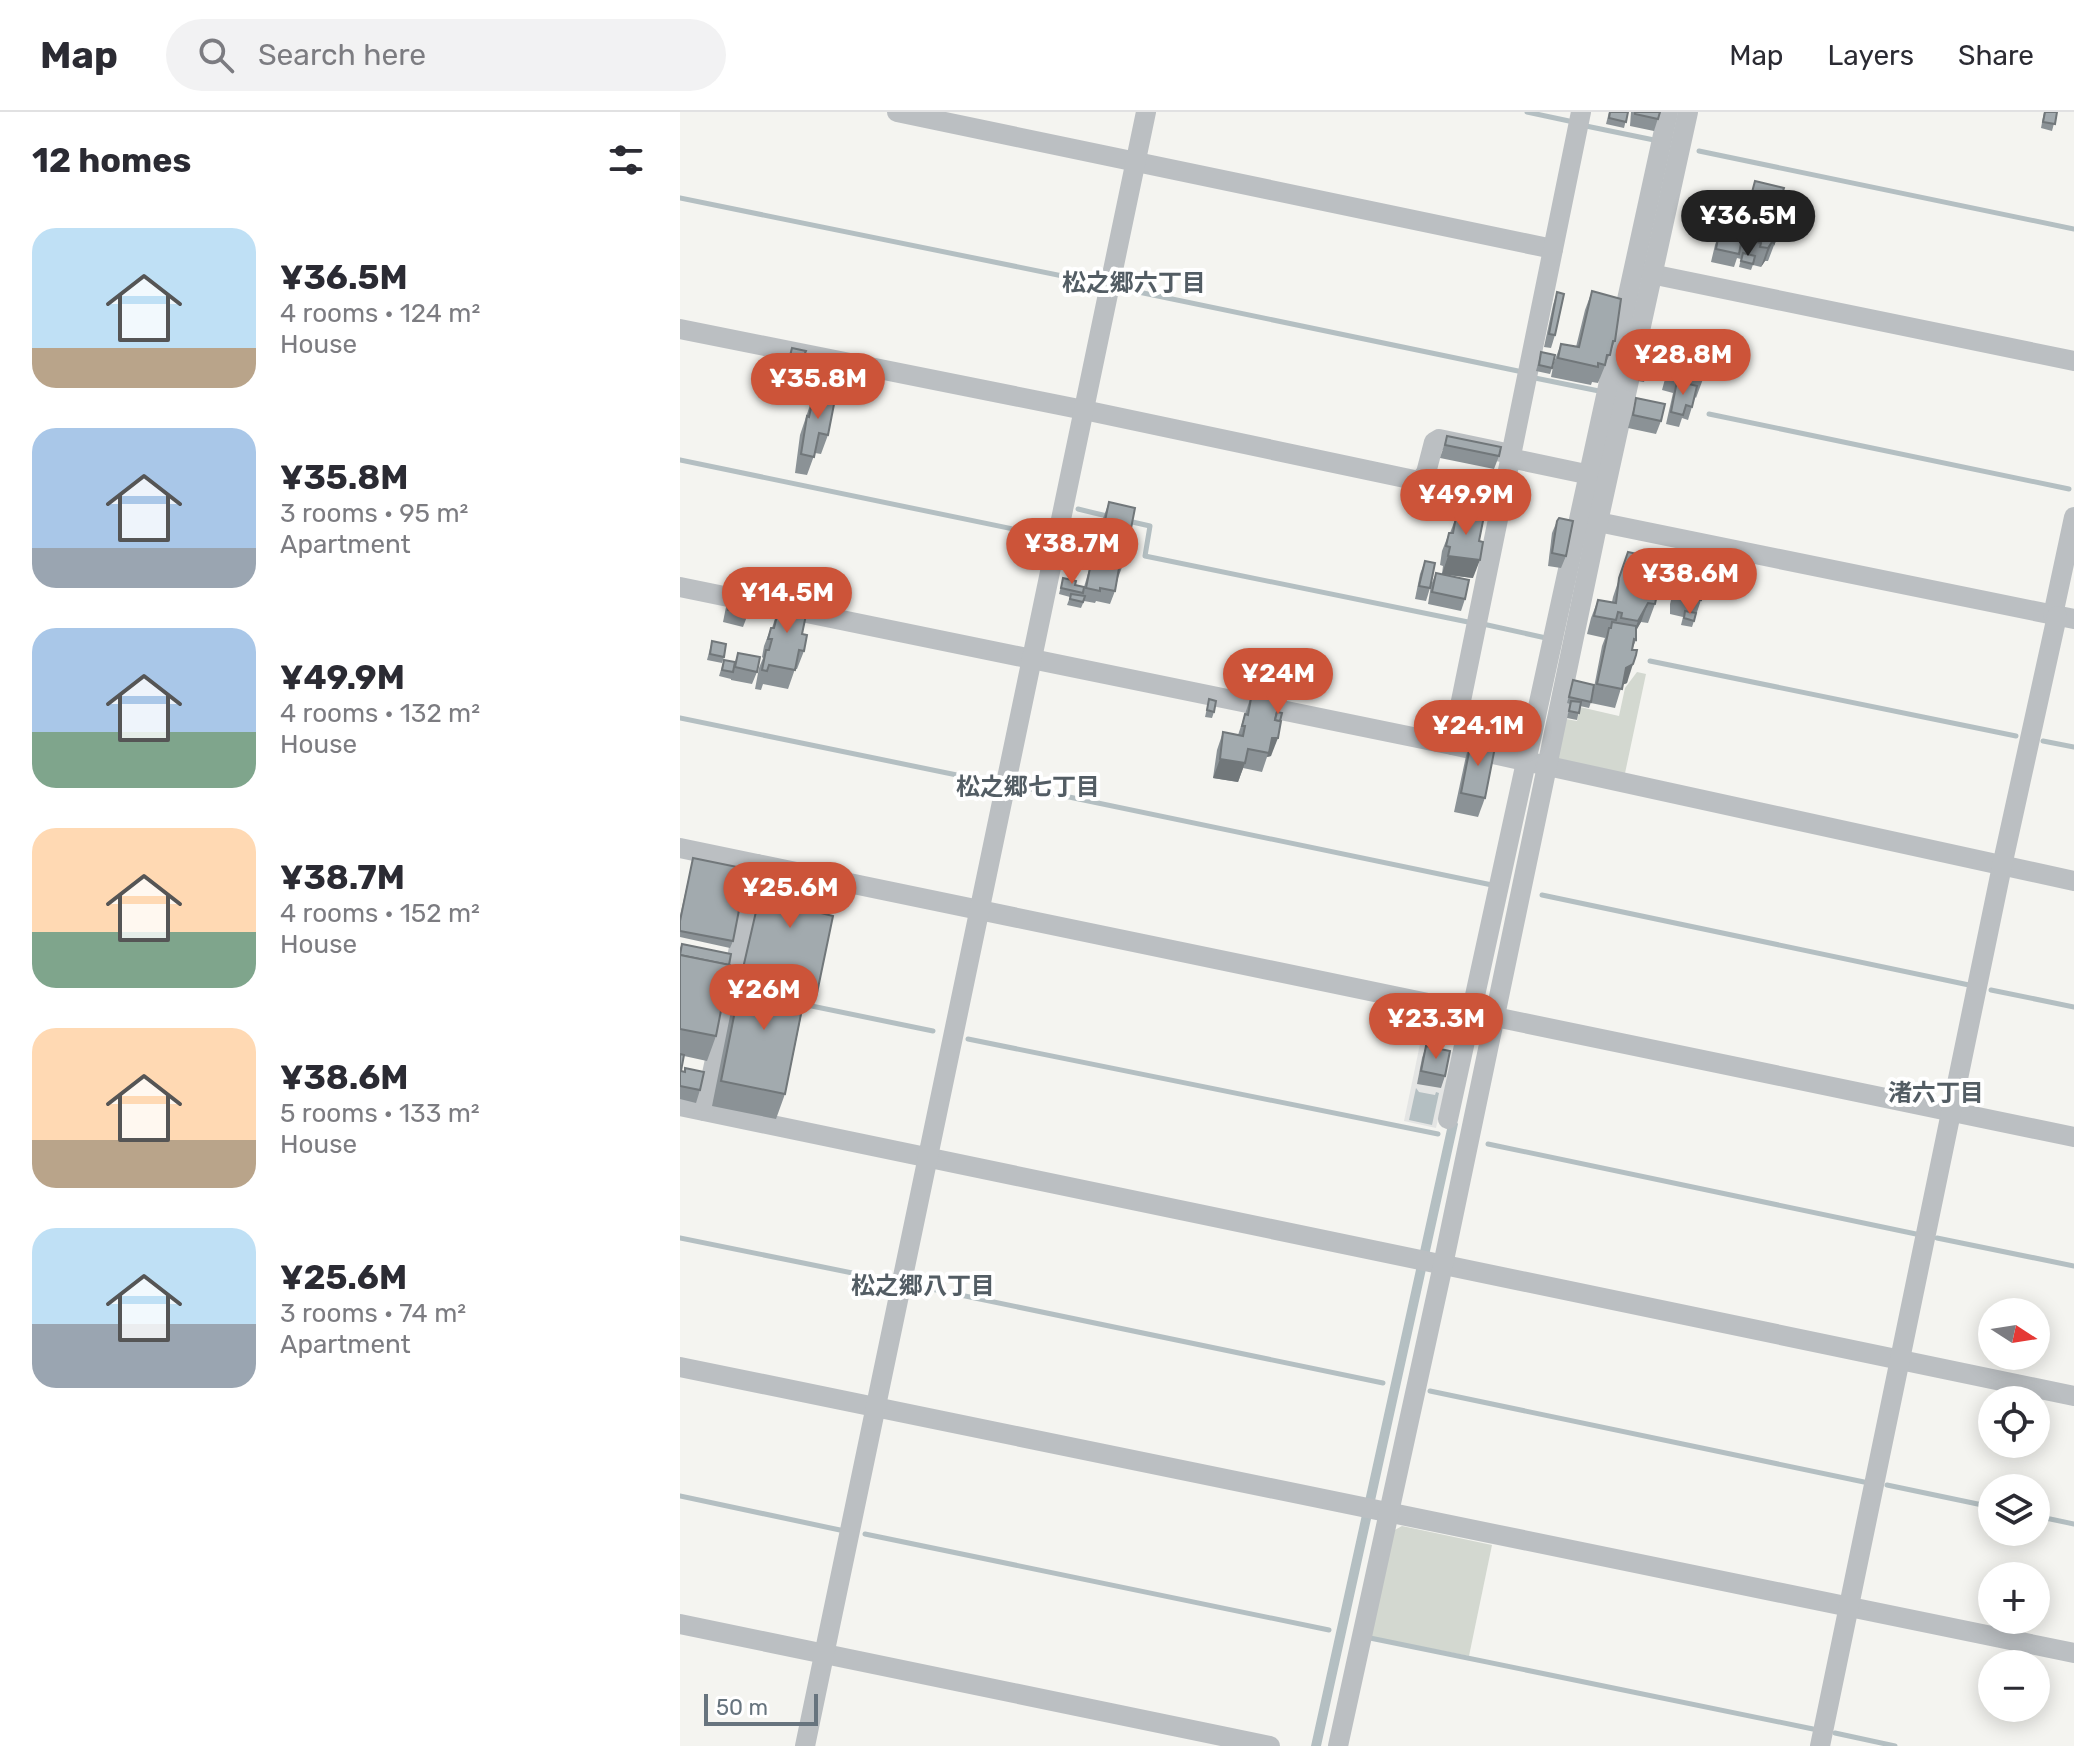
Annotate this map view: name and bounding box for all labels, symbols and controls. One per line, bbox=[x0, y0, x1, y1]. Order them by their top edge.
search box bbox=[166, 19, 726, 91]
text: Map bbox=[40, 32, 118, 78]
icon: search bbox=[194, 33, 238, 77]
text: Search here bbox=[258, 37, 426, 73]
text: Map bbox=[1729, 39, 1784, 72]
text: Layers bbox=[1828, 39, 1914, 72]
text: Share bbox=[1958, 39, 2034, 72]
icon: filters bbox=[604, 138, 648, 182]
text: 12 homes bbox=[32, 140, 191, 181]
pin: ¥36.5M bbox=[1683, 190, 1813, 258]
text: ¥36.5M bbox=[1699, 200, 1797, 231]
text: ¥36.5M bbox=[280, 257, 408, 298]
icon: home bbox=[96, 260, 192, 356]
district label: 松之郷六丁目 bbox=[1062, 269, 1206, 297]
text: 4 rooms · 124 m² bbox=[280, 298, 480, 329]
text: House bbox=[280, 329, 357, 360]
pin: ¥28.8M bbox=[1618, 329, 1748, 397]
text: ¥28.8M bbox=[1634, 339, 1732, 370]
pin: ¥35.8M bbox=[753, 353, 883, 421]
text: ¥35.8M bbox=[769, 363, 867, 394]
text: ¥35.8M bbox=[280, 457, 408, 498]
icon: home bbox=[96, 460, 192, 556]
pin: ¥49.9M bbox=[1401, 469, 1531, 537]
text: ¥49.9M bbox=[1418, 479, 1514, 510]
text: 3 rooms · 95 m² bbox=[280, 498, 468, 529]
pin: ¥38.7M bbox=[1007, 518, 1137, 586]
text: ¥38.7M bbox=[1024, 528, 1120, 559]
text: Apartment bbox=[280, 529, 411, 560]
pin: ¥38.6M bbox=[1625, 548, 1755, 616]
text: ¥38.6M bbox=[1641, 558, 1739, 589]
pin: ¥14.5M bbox=[722, 567, 852, 635]
text: ¥14.5M bbox=[740, 577, 834, 608]
pin: ¥24M bbox=[1231, 648, 1325, 716]
text: ¥49.9M bbox=[280, 657, 405, 698]
text: ¥24M bbox=[1241, 658, 1315, 689]
icon: home bbox=[96, 660, 192, 756]
text: 4 rooms · 132 m² bbox=[280, 698, 480, 729]
pin: ¥24.1M bbox=[1413, 700, 1543, 768]
text: ¥24.1M bbox=[1432, 710, 1524, 741]
text: House bbox=[280, 729, 357, 760]
district label: 松之郷七丁目 bbox=[956, 773, 1100, 801]
text: ¥38.7M bbox=[280, 857, 405, 898]
icon: home bbox=[96, 860, 192, 956]
pin: ¥25.6M bbox=[725, 862, 855, 930]
text: ¥25.6M bbox=[741, 872, 839, 903]
text: 4 rooms · 152 m² bbox=[280, 898, 480, 929]
text: House bbox=[280, 929, 357, 960]
pin: ¥26M bbox=[717, 964, 811, 1032]
text: ¥26M bbox=[727, 974, 801, 1005]
pin: ¥23.3M bbox=[1371, 993, 1501, 1061]
text: ¥23.3M bbox=[1387, 1003, 1485, 1034]
text: ¥38.6M bbox=[280, 1057, 408, 1098]
icon: home bbox=[96, 1060, 192, 1156]
district label: 渚六丁目 bbox=[1888, 1079, 1984, 1107]
text: 5 rooms · 133 m² bbox=[280, 1098, 480, 1129]
text: House bbox=[280, 1129, 357, 1160]
text: ¥25.6M bbox=[280, 1257, 407, 1298]
icon: home bbox=[96, 1260, 192, 1356]
district label: 松之郷八丁目 bbox=[851, 1272, 995, 1300]
text: 3 rooms · 74 m² bbox=[280, 1298, 466, 1329]
north arrow bbox=[1978, 1298, 2050, 1370]
map controls bbox=[1978, 1298, 2050, 1722]
text: Apartment bbox=[280, 1329, 411, 1360]
button: locate bbox=[1978, 1386, 2050, 1458]
button: layers bbox=[1978, 1474, 2050, 1546]
button: + bbox=[1978, 1562, 2050, 1634]
button: − bbox=[1978, 1650, 2050, 1722]
scale bar bbox=[704, 1690, 818, 1726]
text: 50 m bbox=[716, 1694, 768, 1721]

